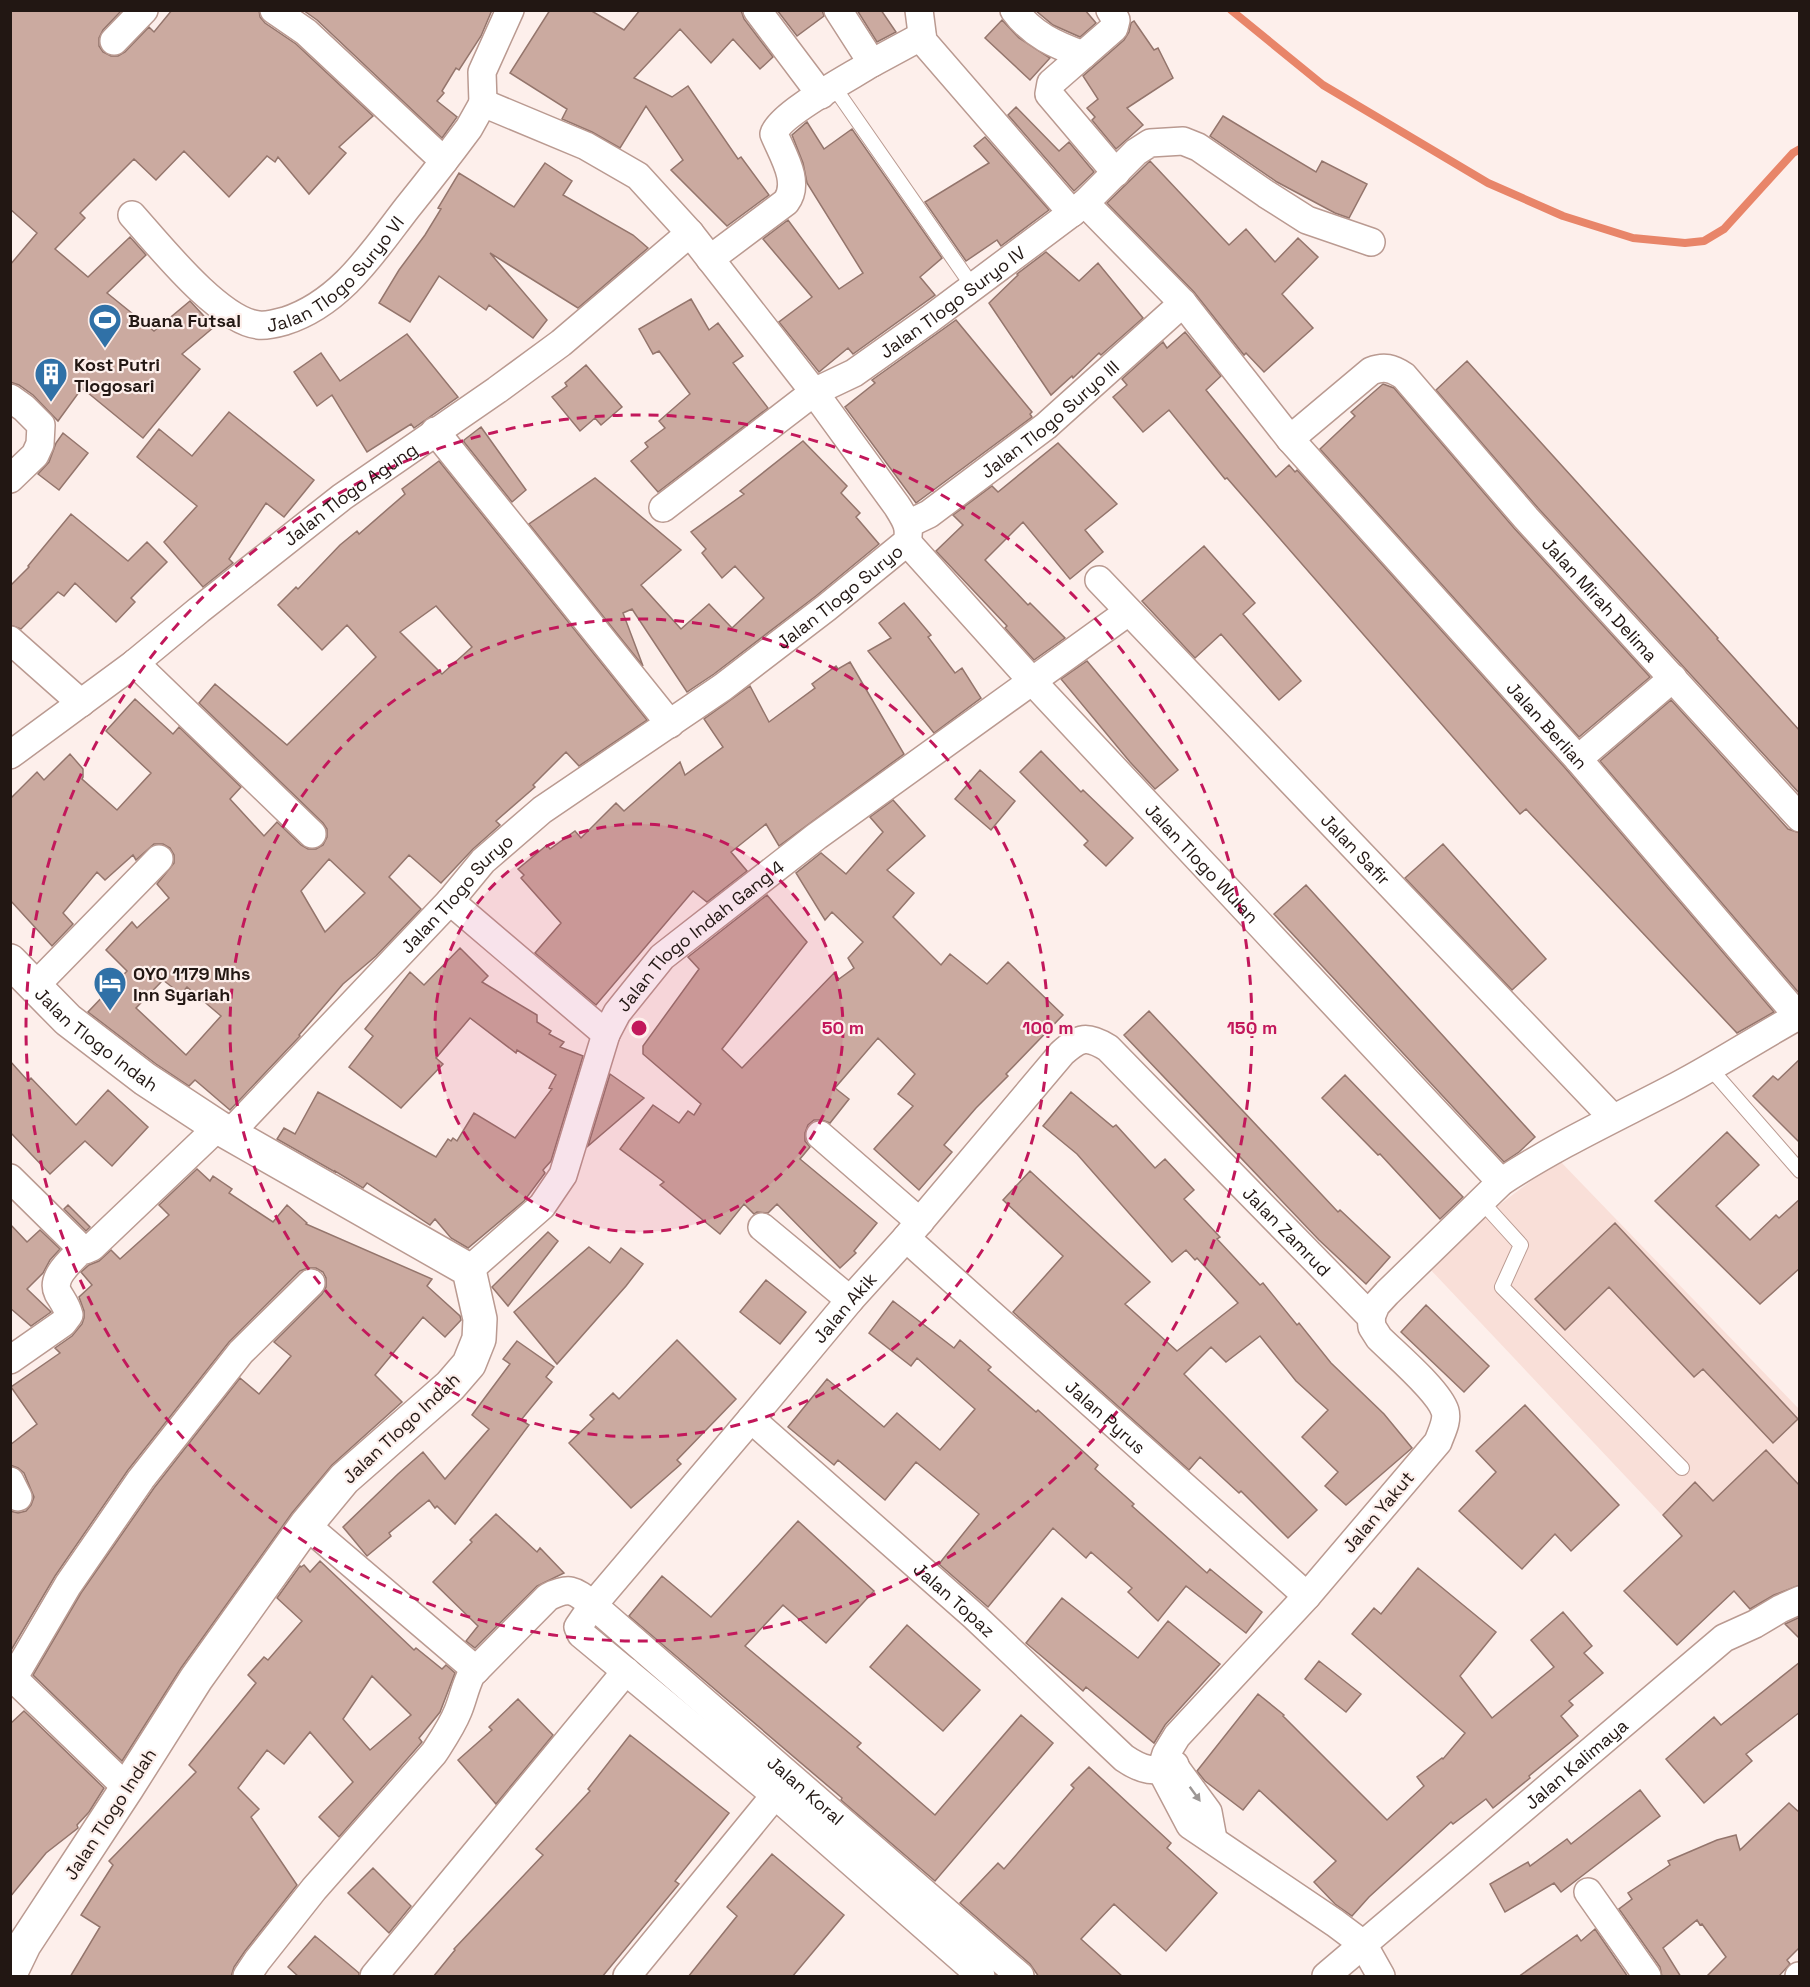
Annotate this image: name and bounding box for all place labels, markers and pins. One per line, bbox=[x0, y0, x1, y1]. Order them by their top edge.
sports icon: Buana Futsal bbox=[87, 302, 123, 349]
place label: Buana Futsal bbox=[128, 309, 241, 332]
place label: Kost Putri Tlogosari bbox=[74, 353, 160, 397]
building icon: Kost Putri Tlogosari bbox=[33, 356, 69, 403]
place label: OYO 1179 Mhs Inn Syariah bbox=[133, 962, 250, 1006]
hotel icon: OYO 1179 Mhs Inn Syariah bbox=[92, 965, 128, 1012]
centre of rings bbox=[629, 1018, 649, 1038]

